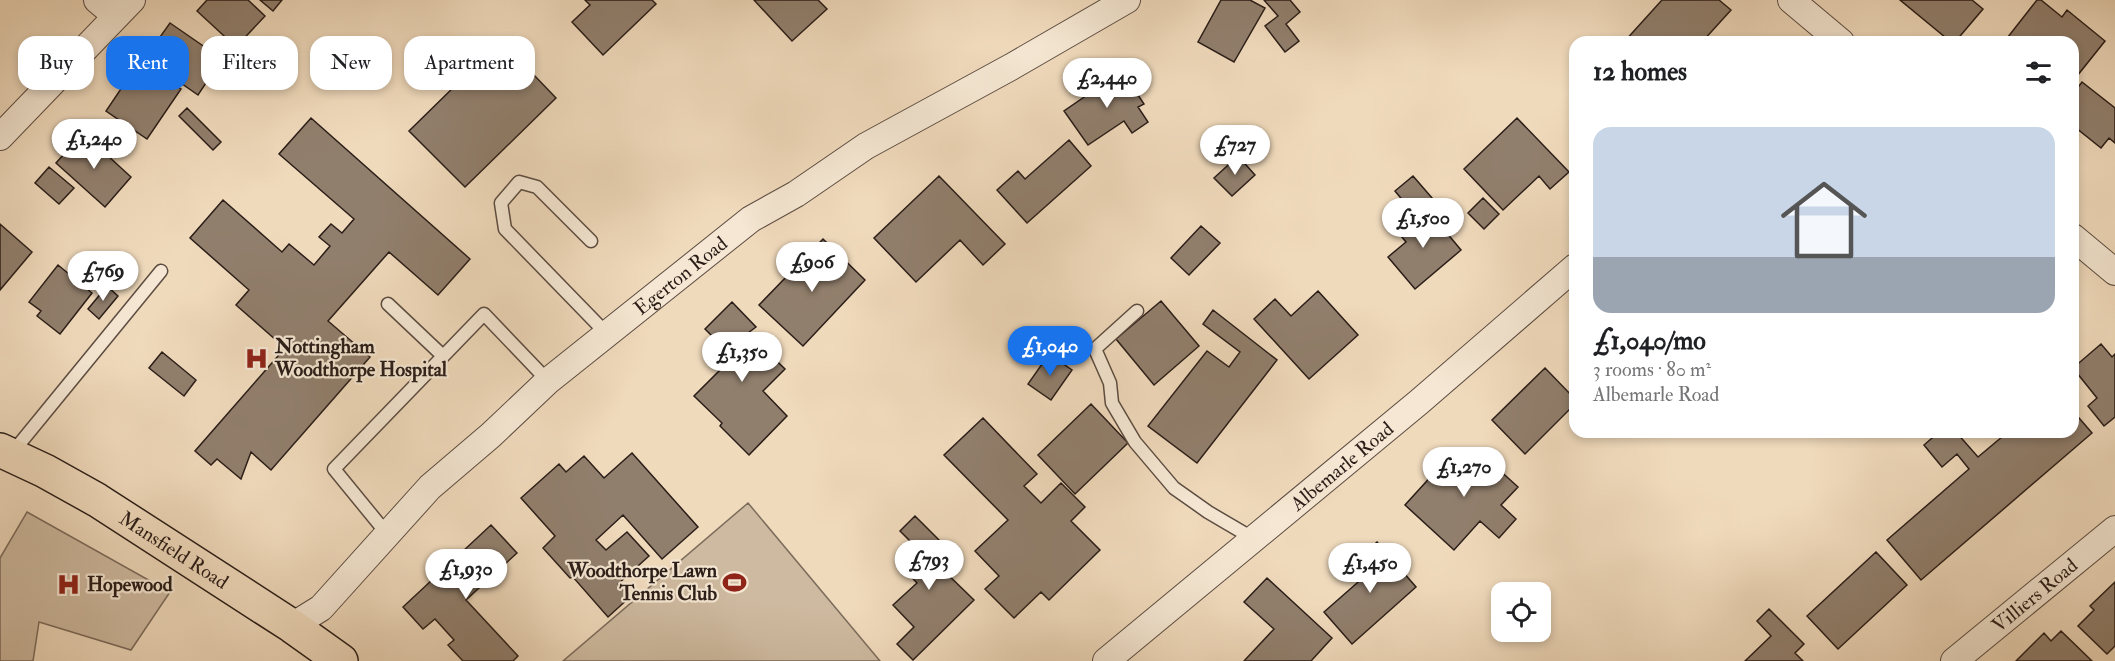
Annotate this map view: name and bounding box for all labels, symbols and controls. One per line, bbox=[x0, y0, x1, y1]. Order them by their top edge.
chip: Buy bbox=[18, 36, 94, 90]
chip: Rent bbox=[106, 36, 189, 90]
chip: Filters bbox=[201, 36, 298, 90]
chip: New bbox=[310, 36, 392, 90]
chip: Apartment bbox=[404, 36, 535, 90]
text: 12 homes bbox=[1593, 56, 1687, 88]
icon: filters bbox=[2022, 56, 2055, 89]
pin: £2,440 bbox=[1058, 58, 1156, 109]
text: £2,440 bbox=[1077, 65, 1137, 90]
pin: £1,240 bbox=[45, 119, 143, 170]
pin: £727 bbox=[1199, 125, 1271, 176]
text: £1,240 bbox=[66, 126, 122, 151]
text: £727 bbox=[1214, 132, 1256, 157]
icon: home bbox=[1770, 166, 1878, 274]
pin: £1,500 bbox=[1374, 198, 1472, 249]
text: £1,500 bbox=[1396, 205, 1450, 230]
street label: Egerton Road bbox=[629, 231, 733, 321]
pin: £906 bbox=[776, 242, 848, 293]
text: £906 bbox=[790, 249, 834, 274]
pin: £769 bbox=[67, 251, 139, 302]
text: £769 bbox=[82, 258, 124, 283]
text: £1,040/mo bbox=[1593, 325, 1706, 357]
pin: £1,040 bbox=[1001, 326, 1099, 377]
pin: £1,350 bbox=[693, 332, 791, 383]
text: £1,040 bbox=[1022, 333, 1078, 358]
place label: Nottingham Woodthorpe Hospital bbox=[274, 334, 448, 383]
text: £1,350 bbox=[716, 339, 768, 364]
hospital icon: Nottingham Woodthorpe Hospital bbox=[244, 345, 270, 371]
text: 3 rooms · 80 m² bbox=[1593, 357, 1711, 382]
text: Albemarle Road bbox=[1593, 382, 1719, 407]
street label: Albemarle Road bbox=[1285, 416, 1399, 517]
pin: £1,270 bbox=[1415, 447, 1513, 498]
text: £1,270 bbox=[1437, 454, 1491, 479]
street label: Mansfield Road bbox=[115, 506, 233, 595]
pin: £793 bbox=[893, 540, 965, 591]
pin: £1,450 bbox=[1321, 543, 1419, 594]
text: £793 bbox=[909, 547, 949, 572]
pin: £1,930 bbox=[417, 549, 515, 600]
text: £1,450 bbox=[1342, 550, 1398, 575]
street label: Villiers Road bbox=[1987, 553, 2083, 638]
text: £1,930 bbox=[439, 556, 493, 581]
place label: Woodthorpe Lawn Tennis Club bbox=[567, 558, 718, 606]
sports icon: Woodthorpe Lawn Tennis Club bbox=[722, 569, 748, 595]
hospital icon: Hopewood bbox=[56, 571, 82, 597]
place label: Hopewood bbox=[87, 572, 173, 598]
map controls bbox=[1491, 582, 1551, 642]
button: locate bbox=[1491, 582, 1551, 642]

